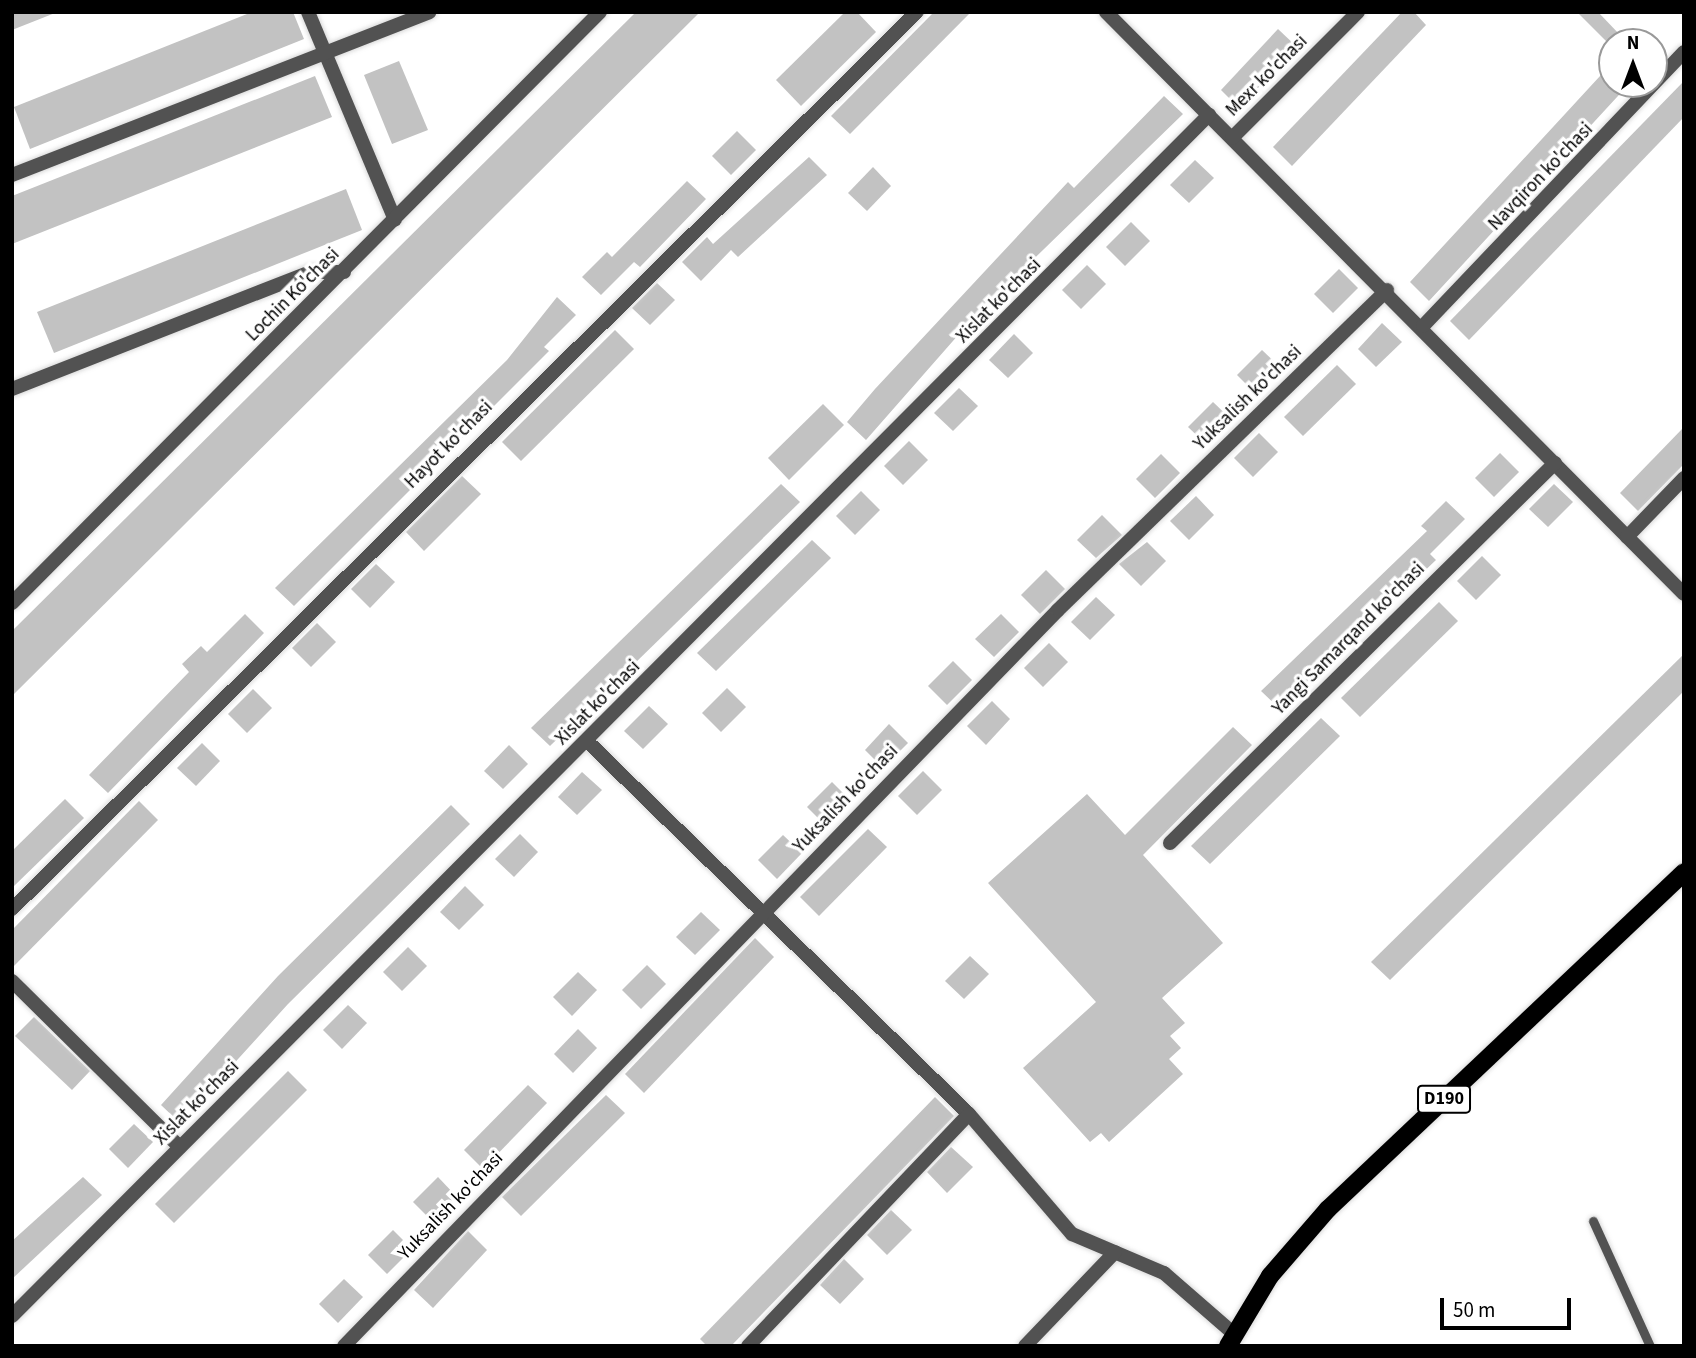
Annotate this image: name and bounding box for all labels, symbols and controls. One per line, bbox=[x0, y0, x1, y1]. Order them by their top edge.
north arrow bbox=[1598, 28, 1668, 98]
street label: Mexr ko'chasi bbox=[1221, 30, 1313, 122]
text: N bbox=[1627, 30, 1639, 57]
street label: Navqiron ko'chasi bbox=[1484, 118, 1598, 236]
street label: Lochin Ko'chasi bbox=[241, 243, 345, 347]
street label: Xislat ko'chasi bbox=[952, 254, 1046, 348]
street label: Yuksalish ko'chasi bbox=[1189, 341, 1307, 455]
street label: Hayot ko'chasi bbox=[400, 396, 498, 494]
street label: Yangi Samarqand ko'chasi bbox=[1268, 558, 1430, 720]
street label: Xislat ko'chasi bbox=[551, 656, 645, 750]
street label: Yuksalish ko'chasi bbox=[789, 740, 903, 858]
street label: Xislat ko'chasi bbox=[150, 1056, 244, 1150]
road number: D190 bbox=[1416, 1084, 1472, 1114]
street label: Yuksalish ko'chasi bbox=[394, 1147, 508, 1265]
scale bar bbox=[1444, 1284, 1575, 1328]
text: 50 m bbox=[1453, 1295, 1495, 1325]

